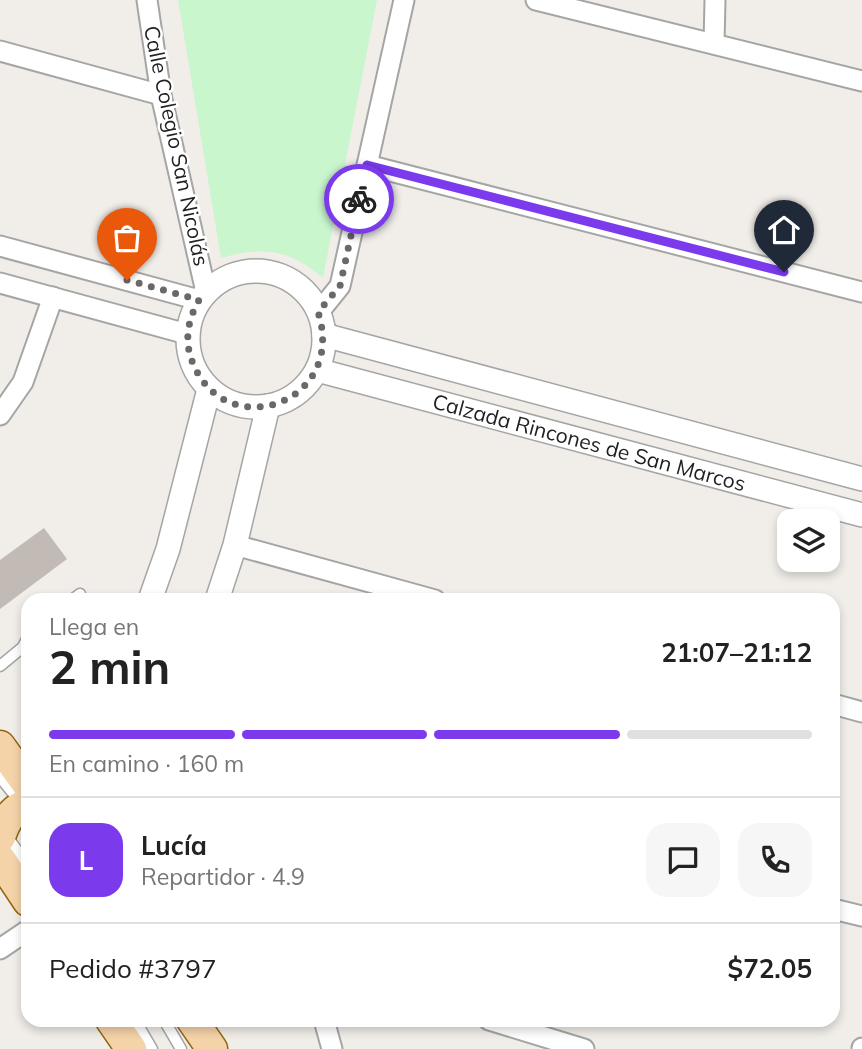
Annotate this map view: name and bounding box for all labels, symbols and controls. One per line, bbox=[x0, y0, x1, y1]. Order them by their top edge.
street label: Calle Colegio San Nicolás bbox=[139, 23, 215, 268]
courier bbox=[324, 164, 394, 234]
icon: bike bbox=[340, 180, 378, 218]
pin bbox=[754, 200, 814, 272]
pin bbox=[97, 208, 157, 280]
icon: home bbox=[765, 211, 803, 249]
icon: bag bbox=[108, 219, 146, 257]
street label: Calzada Rincones de San Marcos bbox=[430, 388, 749, 496]
map controls bbox=[777, 509, 840, 572]
button: layers bbox=[777, 509, 840, 572]
text: Llega en bbox=[49, 612, 139, 641]
text: 21:07–21:12 bbox=[661, 636, 812, 669]
text: 2 min bbox=[49, 638, 170, 696]
text: En camino · 160 m bbox=[49, 749, 244, 778]
button: chat bbox=[646, 823, 720, 897]
button: phone bbox=[738, 823, 812, 897]
text: Lucía bbox=[141, 829, 207, 862]
text: L bbox=[79, 844, 93, 877]
text: Repartidor · 4.9 bbox=[141, 862, 305, 891]
text: Pedido #3797 bbox=[49, 952, 217, 985]
text: $72.05 bbox=[728, 952, 812, 985]

